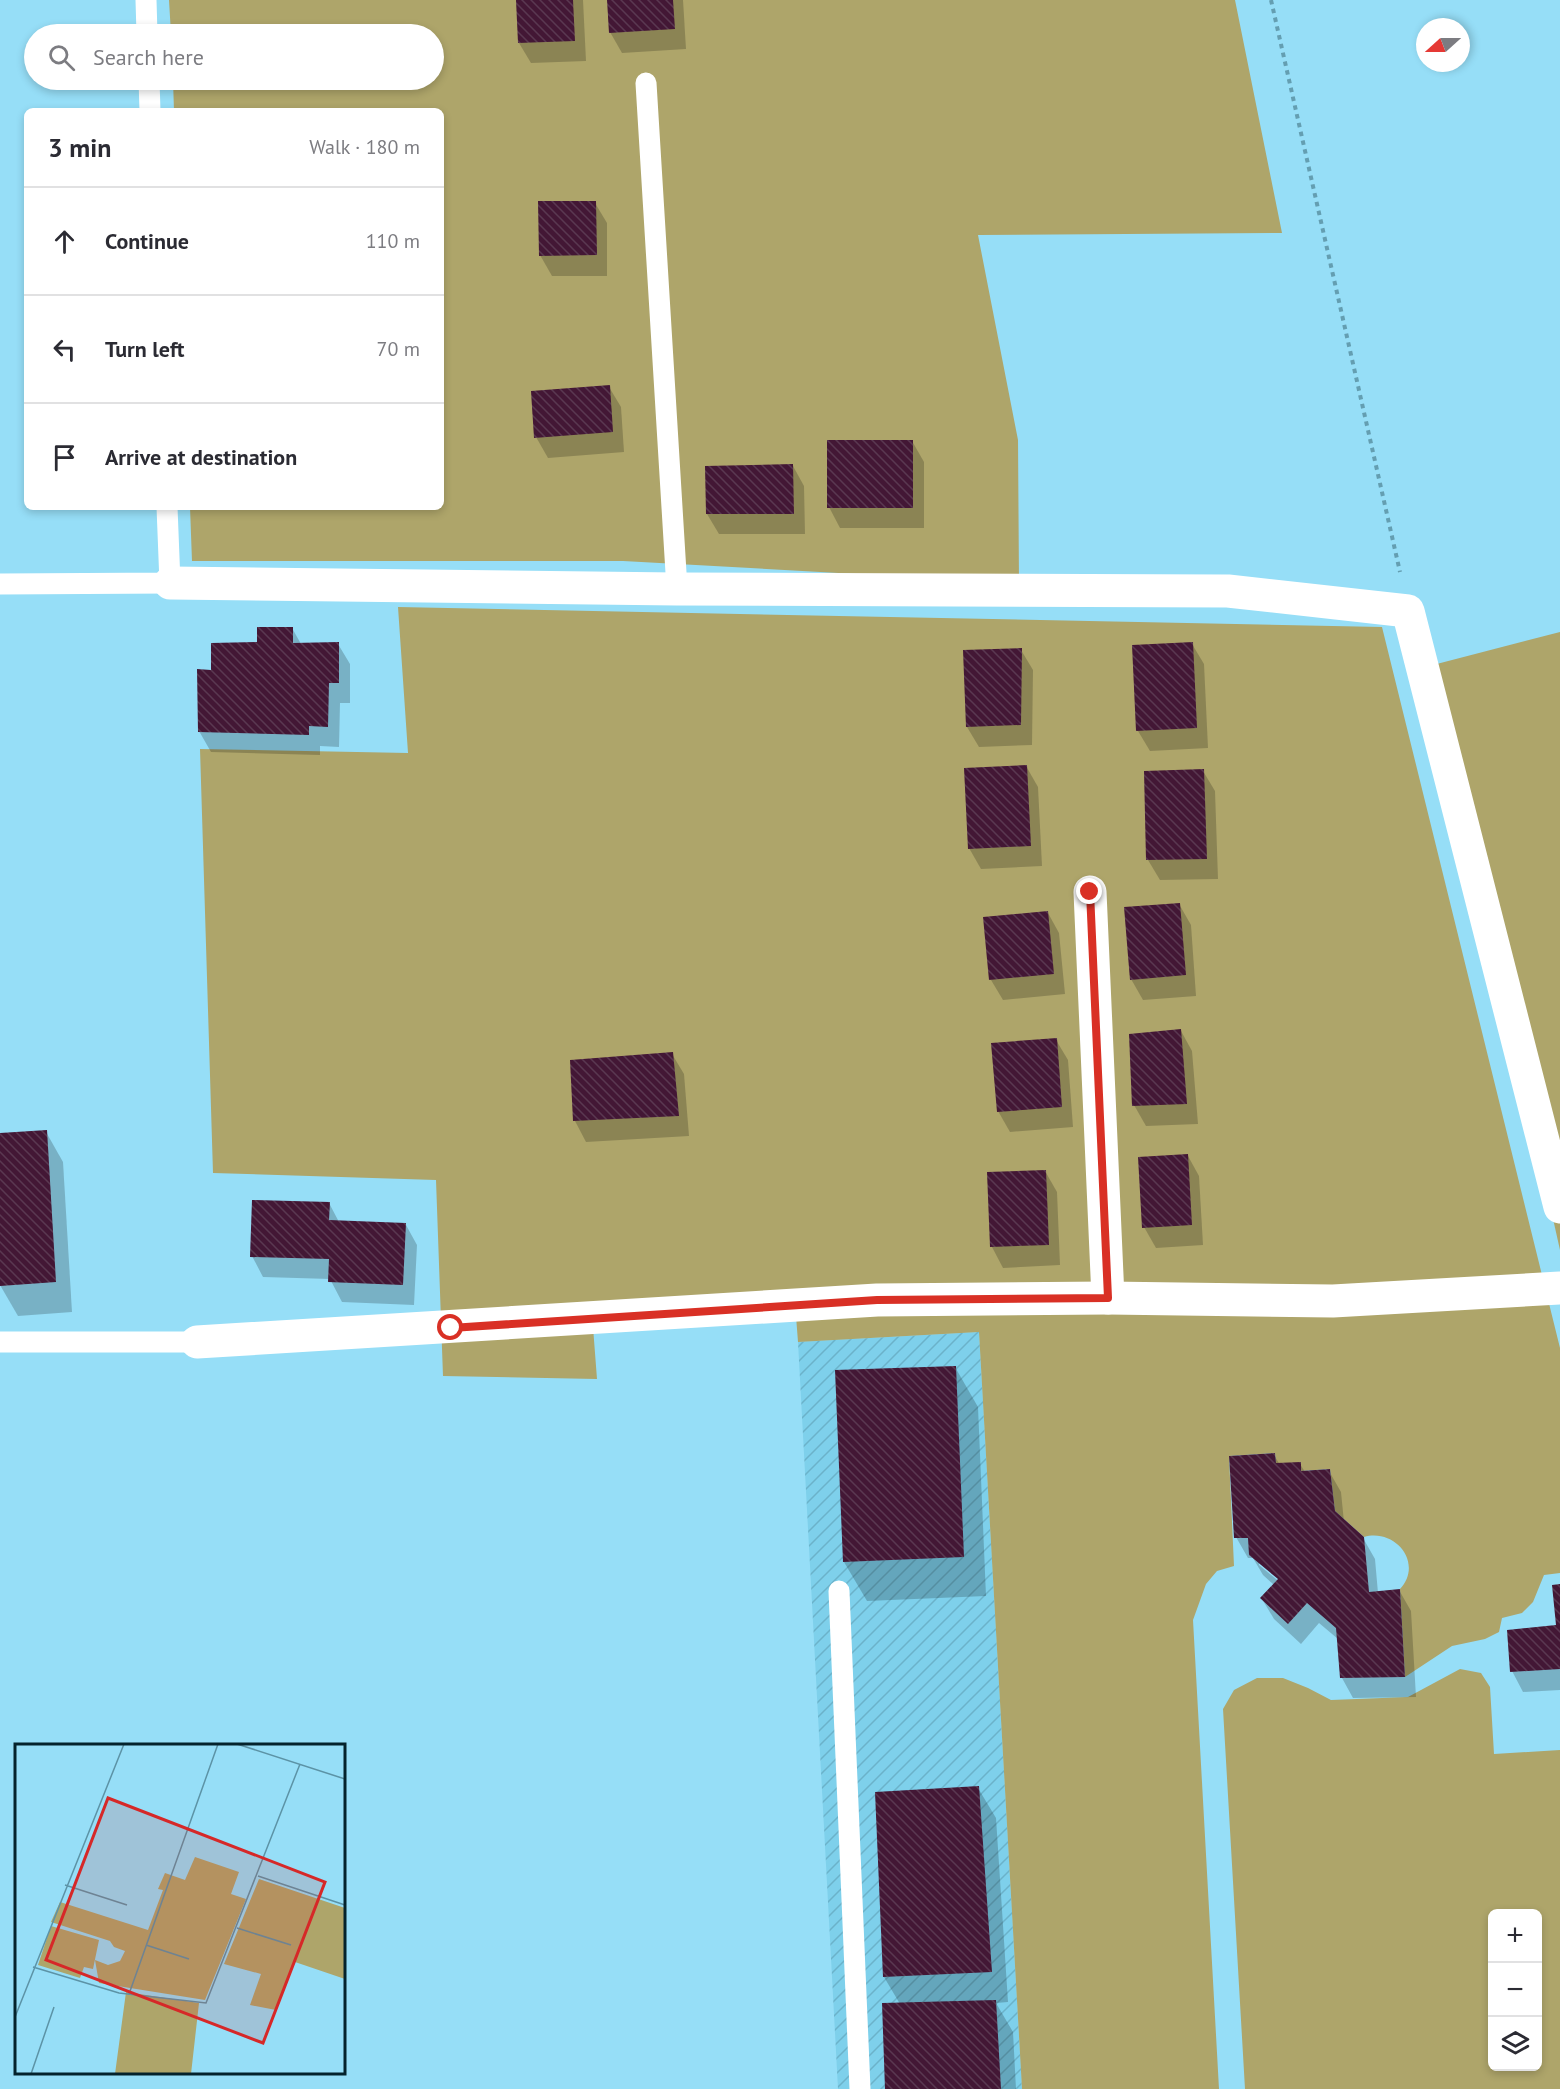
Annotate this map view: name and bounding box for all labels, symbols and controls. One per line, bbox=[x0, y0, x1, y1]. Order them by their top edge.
north arrow bbox=[1416, 18, 1470, 72]
search box bbox=[24, 24, 444, 90]
icon: search bbox=[45, 41, 78, 74]
text: Search here bbox=[93, 43, 204, 71]
text: 3 min bbox=[48, 131, 111, 164]
text: Walk · 180 m bbox=[309, 134, 420, 160]
icon: ahead bbox=[48, 225, 81, 258]
text: Continue bbox=[105, 227, 189, 255]
text: 110 m bbox=[366, 228, 420, 254]
icon: left bbox=[48, 333, 81, 366]
text: Turn left bbox=[105, 335, 185, 363]
text: 70 m bbox=[377, 336, 420, 362]
icon: arrive bbox=[48, 441, 81, 474]
text: Arrive at destination bbox=[105, 443, 297, 471]
route end bbox=[1076, 878, 1102, 904]
route start bbox=[437, 1314, 463, 1340]
inset map bbox=[15, 1744, 345, 2074]
map controls bbox=[1488, 1909, 1542, 2071]
button: + bbox=[1488, 1909, 1542, 1963]
button: − bbox=[1488, 1963, 1542, 2017]
button: layers bbox=[1488, 2017, 1542, 2071]

